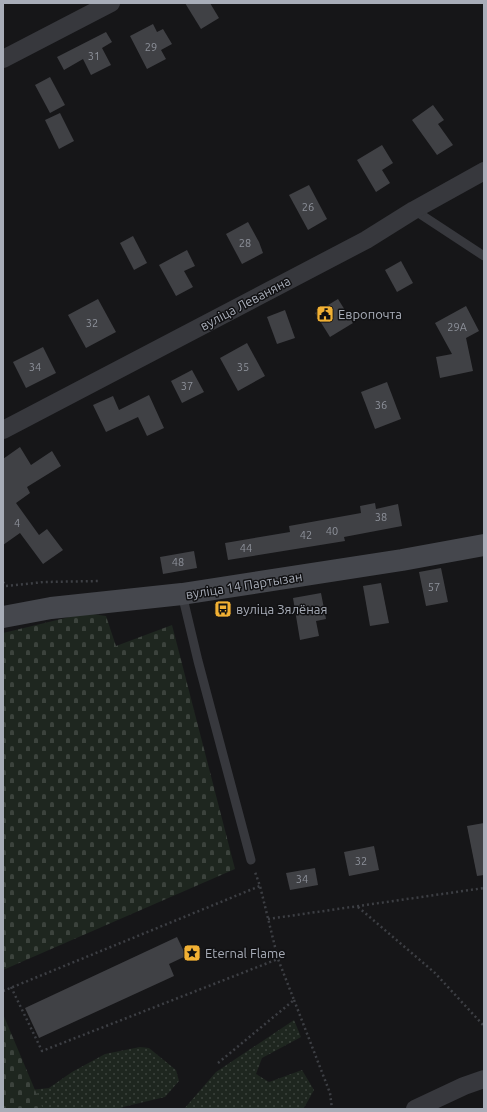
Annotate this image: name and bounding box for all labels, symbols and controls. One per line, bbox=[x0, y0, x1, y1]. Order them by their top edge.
house number: 29 bbox=[145, 41, 157, 53]
house number: 31 bbox=[88, 50, 100, 62]
house number: 26 bbox=[302, 201, 314, 213]
house number: 28 bbox=[239, 237, 251, 249]
street label: вуліца Леваняна bbox=[198, 273, 292, 333]
public building icon: Европочта bbox=[315, 304, 335, 324]
place label: Европочта bbox=[338, 307, 402, 321]
house number: 32 bbox=[86, 317, 98, 329]
house number: 29А bbox=[447, 321, 468, 333]
house number: 34 bbox=[29, 361, 41, 373]
house number: 35 bbox=[237, 361, 249, 373]
house number: 37 bbox=[181, 380, 193, 392]
house number: 36 bbox=[375, 399, 387, 411]
house number: 38 bbox=[375, 511, 387, 523]
house number: 4 bbox=[14, 517, 20, 529]
house number: 40 bbox=[326, 525, 338, 537]
house number: 42 bbox=[300, 529, 312, 541]
house number: 44 bbox=[240, 542, 252, 554]
house number: 48 bbox=[172, 556, 184, 568]
street label: вуліца 14 Партызан bbox=[185, 569, 303, 601]
house number: 57 bbox=[428, 581, 440, 593]
bus stop icon: вуліца Зялёная bbox=[213, 599, 233, 619]
place label: вуліца Зялёная bbox=[236, 602, 328, 616]
house number: 32 bbox=[355, 855, 367, 867]
house number: 34 bbox=[296, 873, 308, 885]
place icon: Eternal Flame bbox=[182, 943, 202, 963]
place label: Eternal Flame bbox=[205, 946, 285, 960]

